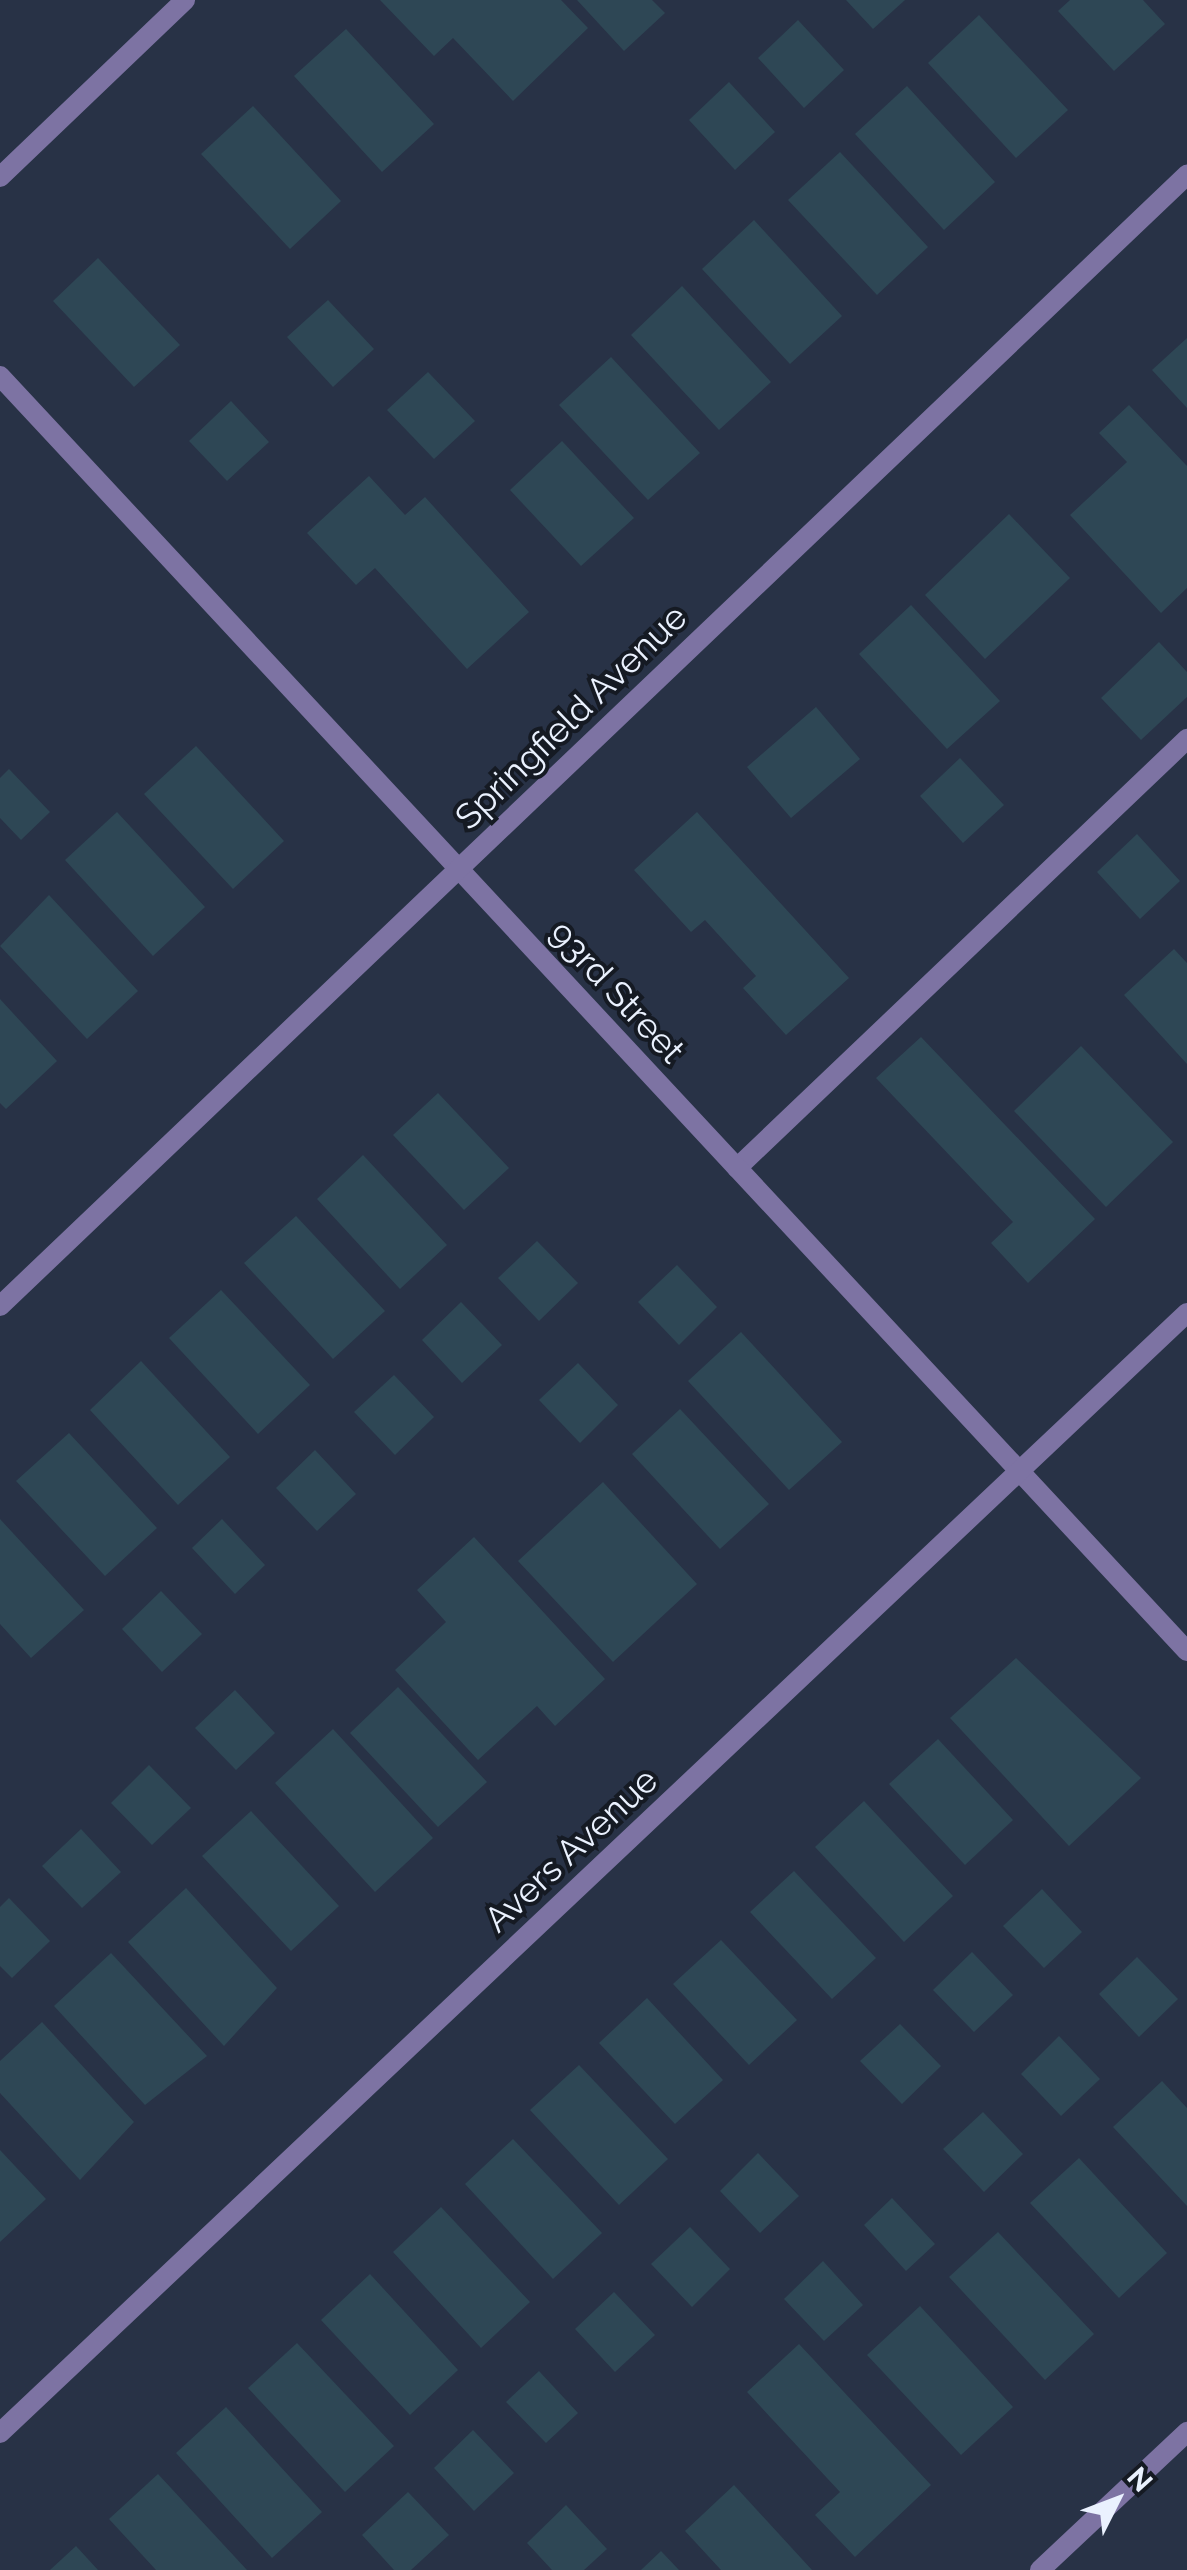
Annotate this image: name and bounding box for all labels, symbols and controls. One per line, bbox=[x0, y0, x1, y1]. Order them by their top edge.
street label: Springfield Avenue bbox=[446, 596, 696, 838]
street label: 93rd Street bbox=[541, 912, 693, 1072]
street label: Avers Avenue bbox=[475, 1759, 667, 1941]
north arrow bbox=[1067, 2450, 1167, 2550]
text: N bbox=[1120, 2461, 1159, 2499]

